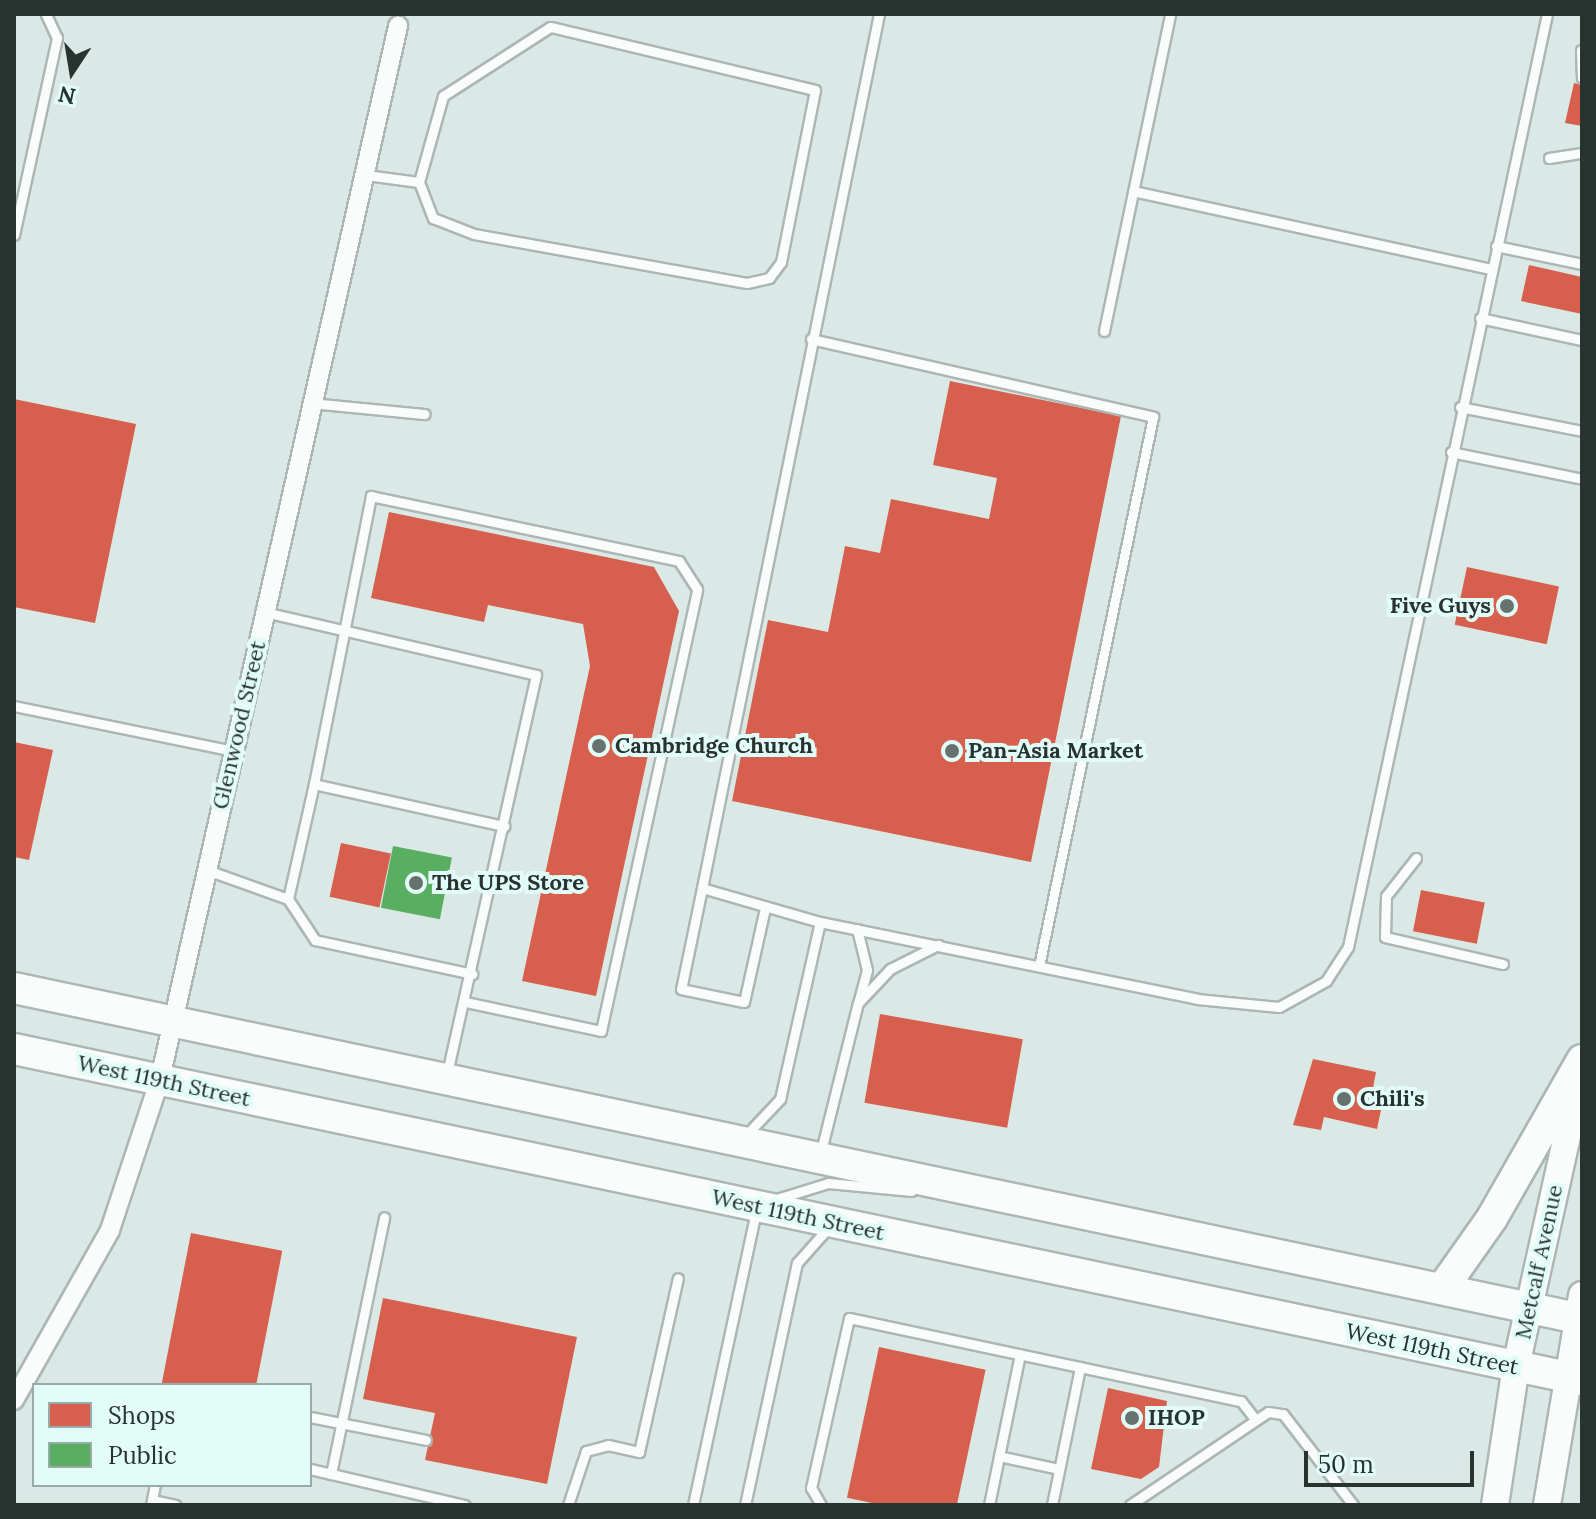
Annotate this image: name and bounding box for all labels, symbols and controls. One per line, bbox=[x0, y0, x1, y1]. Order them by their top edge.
north arrow bbox=[32, 32, 112, 112]
text: N bbox=[56, 80, 78, 111]
place label: Five Guys bbox=[1390, 593, 1491, 619]
marker: Five Guys bbox=[1498, 597, 1516, 615]
street label: Glenwood Street bbox=[207, 638, 271, 812]
place label: Cambridge Church bbox=[615, 733, 813, 759]
marker: Cambridge Church bbox=[590, 737, 608, 755]
place label: Pan-Asia Market bbox=[968, 738, 1143, 764]
marker: Pan-Asia Market bbox=[943, 742, 961, 760]
place label: The UPS Store bbox=[432, 870, 584, 896]
marker: The UPS Store bbox=[407, 874, 425, 892]
street label: West 119th Street bbox=[75, 1050, 253, 1112]
place label: Chili's bbox=[1360, 1086, 1425, 1112]
marker: Chili's bbox=[1335, 1090, 1353, 1108]
street label: Metcalf Avenue bbox=[1510, 1182, 1568, 1342]
street label: West 119th Street bbox=[709, 1184, 887, 1246]
street label: West 119th Street bbox=[1343, 1318, 1521, 1380]
legend bbox=[32, 1383, 312, 1487]
text: Shops bbox=[108, 1400, 175, 1431]
place label: IHOP bbox=[1148, 1405, 1205, 1431]
marker: IHOP bbox=[1123, 1409, 1141, 1427]
scale bar bbox=[1308, 1435, 1478, 1485]
text: Public bbox=[108, 1440, 177, 1471]
text: 50 m bbox=[1318, 1449, 1374, 1480]

